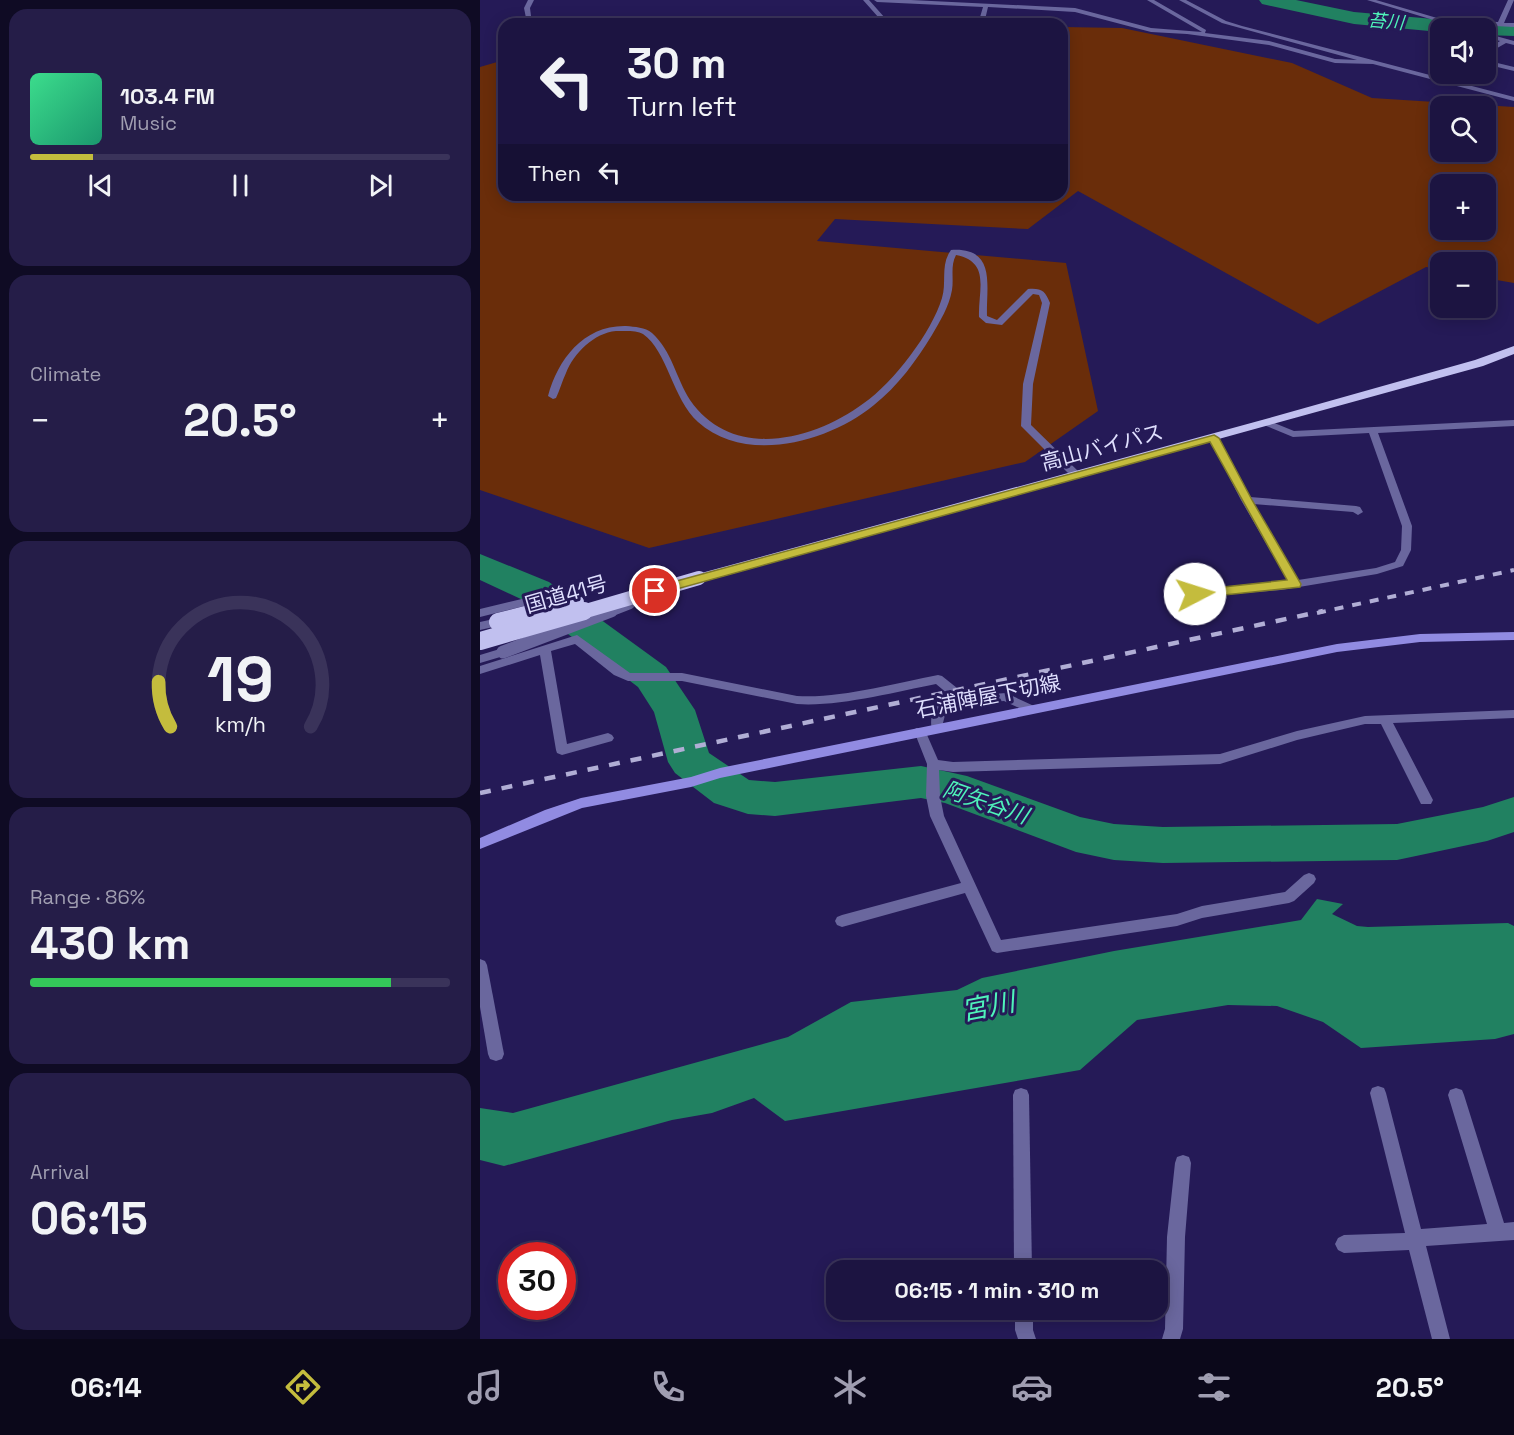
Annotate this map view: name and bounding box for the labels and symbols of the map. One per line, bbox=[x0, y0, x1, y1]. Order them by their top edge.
water label: 苔川 bbox=[1367, 8, 1407, 34]
street label: 高山バイパス bbox=[1038, 418, 1166, 476]
position arrow bbox=[1163, 562, 1227, 626]
pin bbox=[629, 565, 680, 616]
street label: 国道41号 bbox=[522, 569, 610, 619]
street label: 石浦陣屋下切線 bbox=[913, 669, 1063, 723]
water label: 阿矢谷川 bbox=[940, 774, 1034, 830]
water label: 宮川 bbox=[958, 983, 1021, 1028]
speed limit sign: 30 bbox=[498, 1242, 576, 1320]

